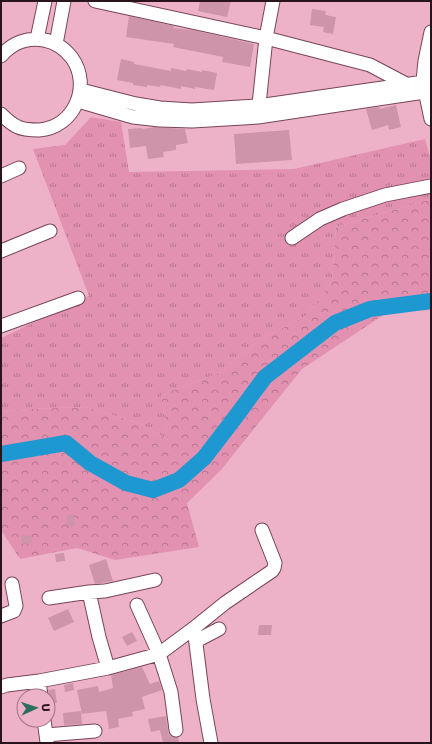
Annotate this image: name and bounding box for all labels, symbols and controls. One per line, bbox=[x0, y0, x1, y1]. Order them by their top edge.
north arrow bbox=[16, 688, 56, 728]
text: U bbox=[40, 703, 53, 712]

